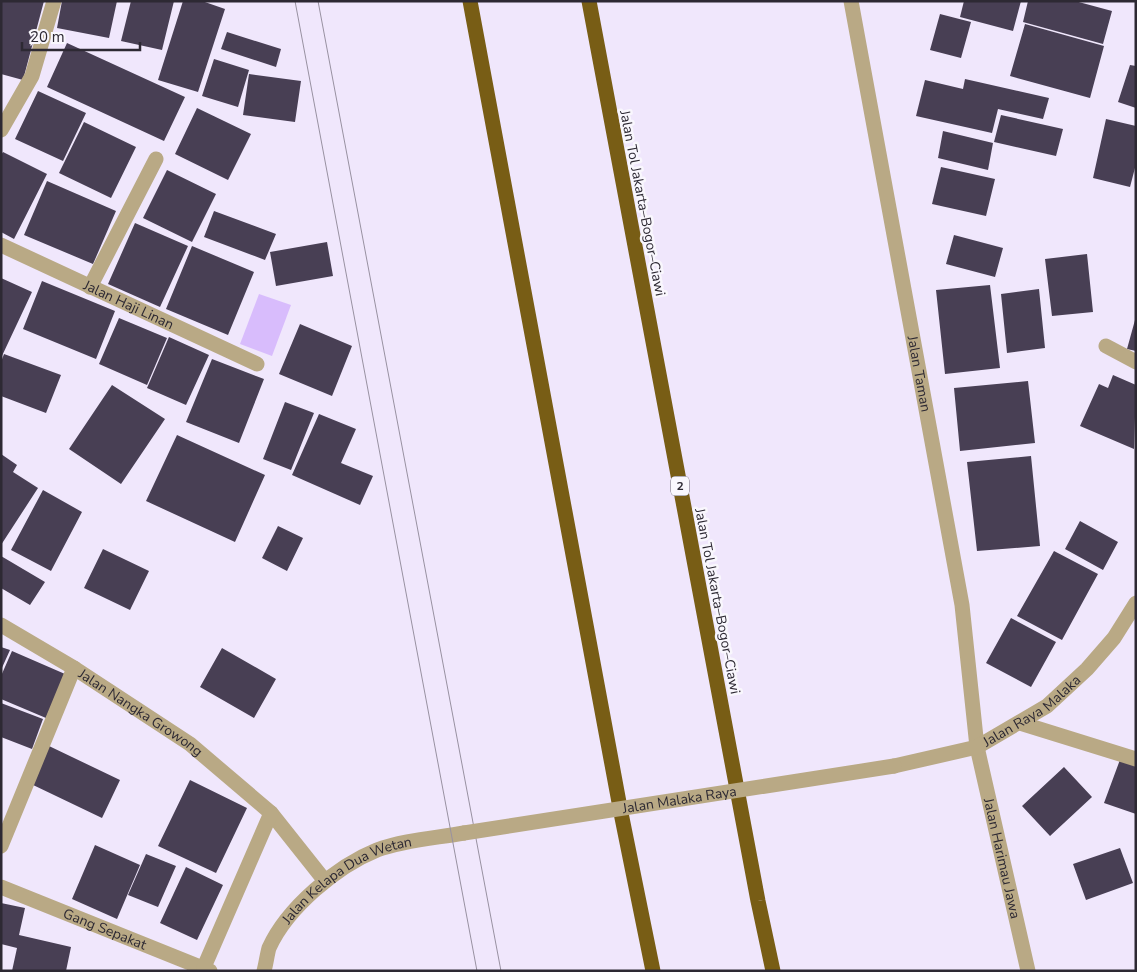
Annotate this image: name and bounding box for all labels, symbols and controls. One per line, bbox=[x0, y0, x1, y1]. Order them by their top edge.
scale bar bbox=[22, 20, 140, 52]
text: 20 m bbox=[30, 27, 65, 47]
street label: Jalan Tol Jakarta–Bogor–Ciawi bbox=[615, 108, 670, 298]
street label: Jalan Haji Linan bbox=[80, 275, 177, 334]
street label: Jalan Taman bbox=[903, 333, 935, 414]
road number: 2 bbox=[671, 476, 689, 496]
street label: Jalan Tol Jakarta–Bogor–Ciawi bbox=[690, 506, 745, 696]
street label: Jalan Nangka Growong bbox=[74, 664, 207, 761]
street label: Jalan Raya Malaka bbox=[979, 671, 1085, 752]
street label: Jalan Malaka Raya bbox=[620, 782, 738, 818]
street label: Jalan Harimau Jawa bbox=[979, 795, 1025, 921]
street label: Jalan Kelapa Dua Wetan bbox=[277, 832, 413, 929]
street label: Gang Sepakat bbox=[60, 904, 149, 955]

